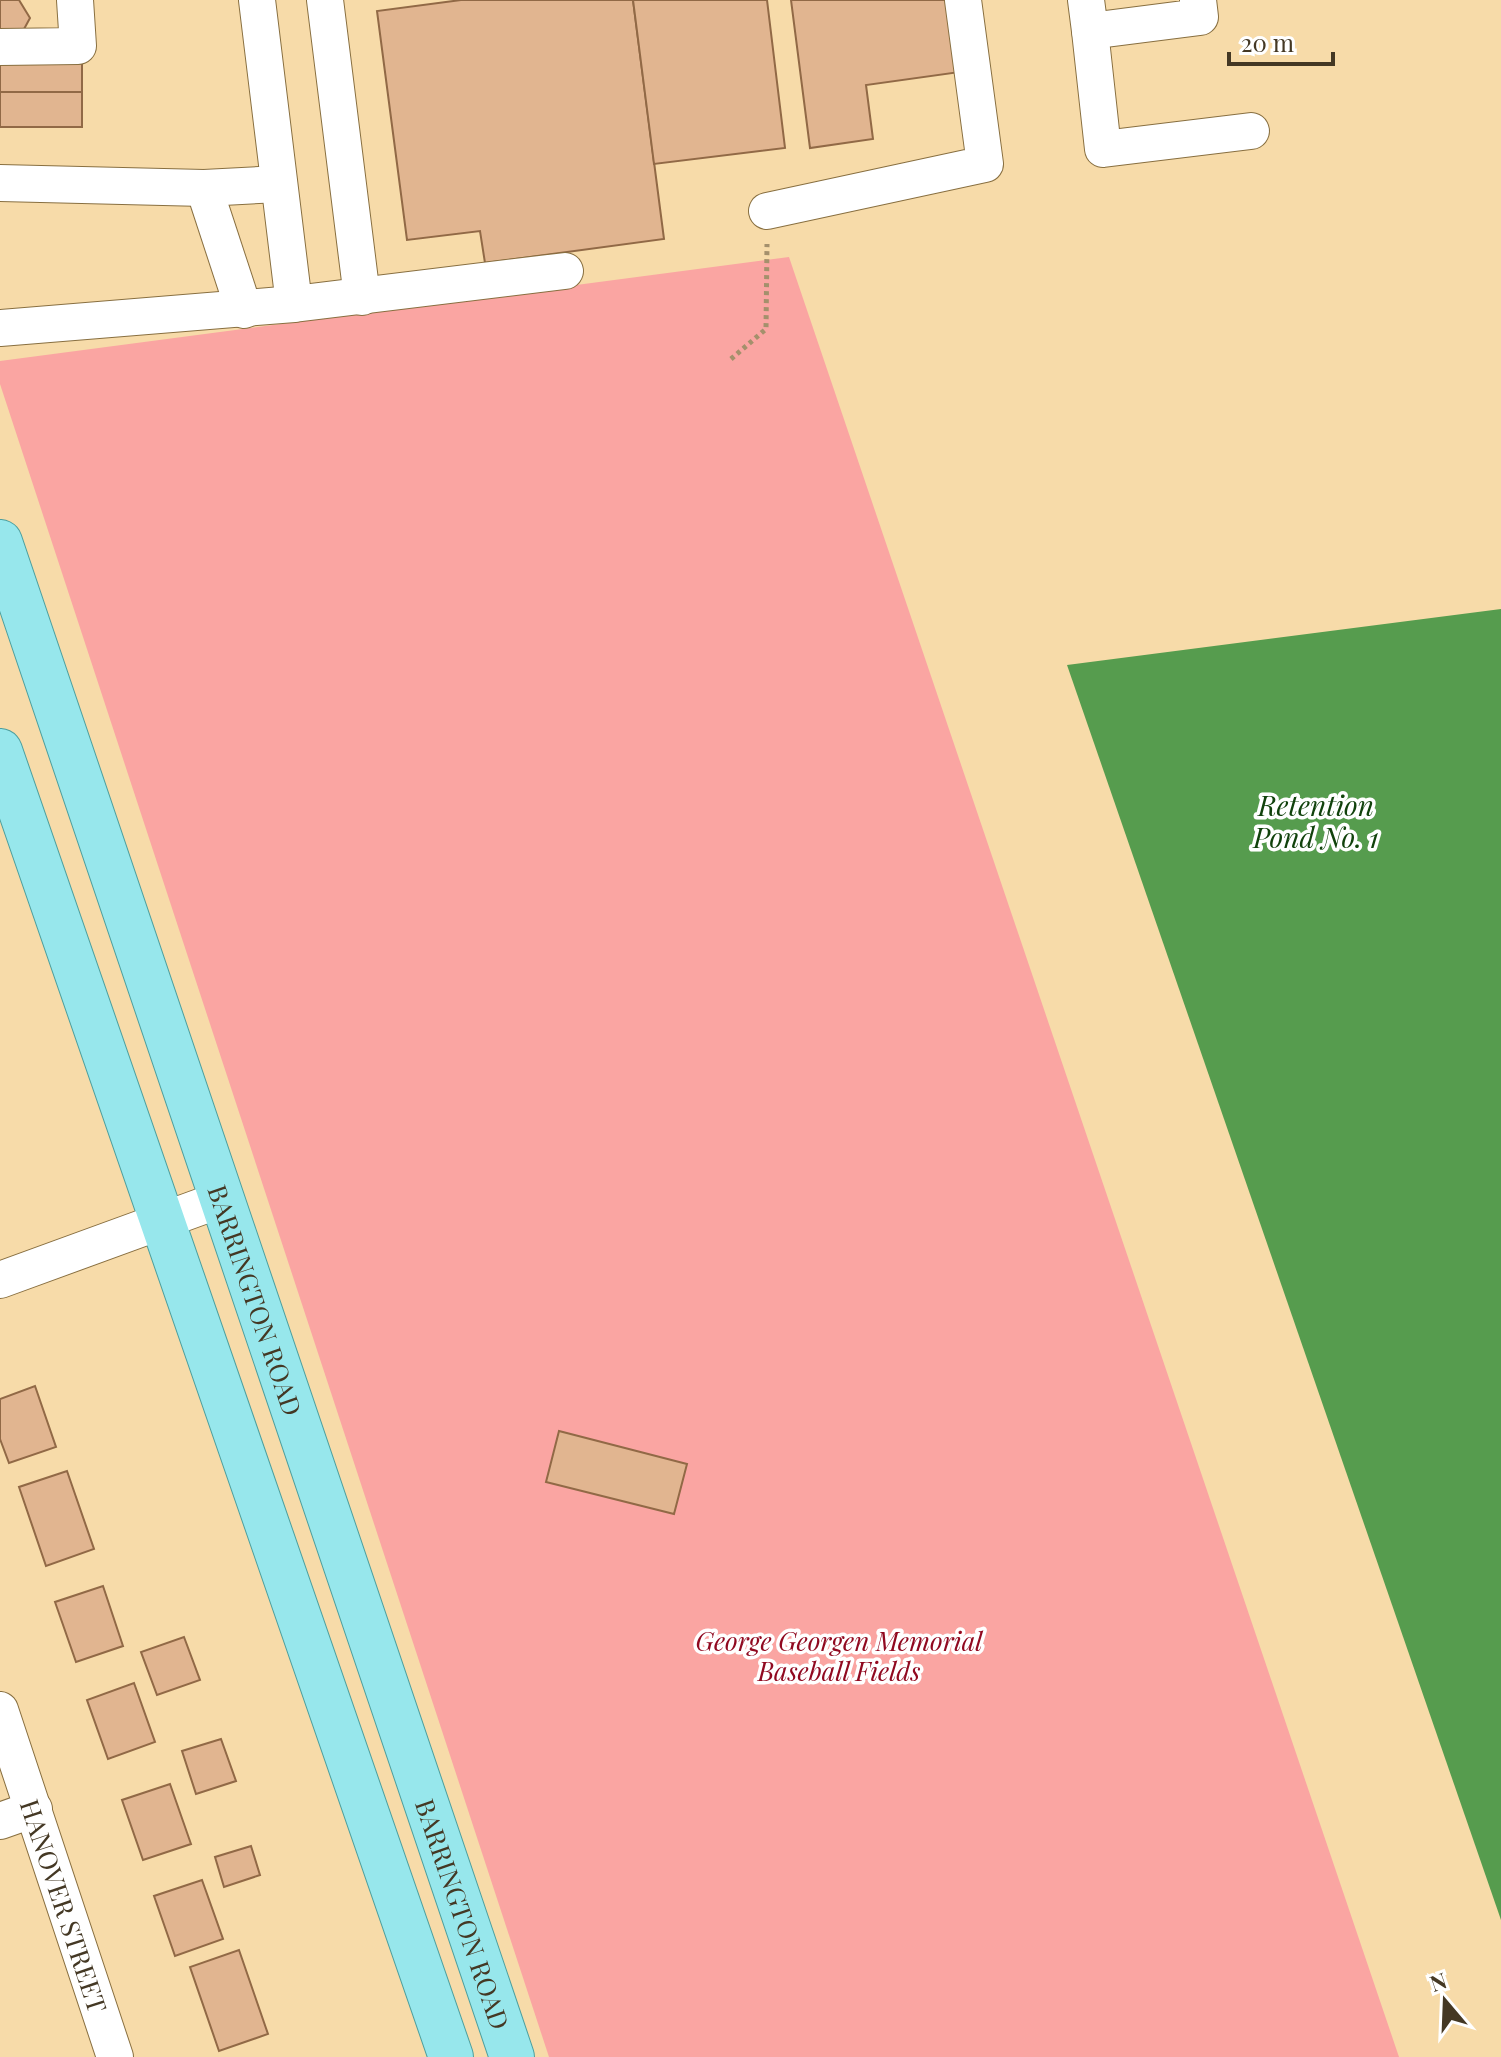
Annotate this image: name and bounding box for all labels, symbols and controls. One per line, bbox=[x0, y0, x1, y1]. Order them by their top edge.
scale bar bbox=[1229, 16, 1333, 66]
text: 20 m bbox=[1241, 26, 1294, 58]
water label: Retention Pond No. 1 bbox=[1252, 786, 1379, 855]
street label: BARRINGTON ROAD bbox=[201, 1180, 311, 1420]
park label: George Georgen Memorial Baseball Fields bbox=[696, 1623, 984, 1688]
street label: HANOVER STREET bbox=[13, 1794, 116, 2017]
street label: BARRINGTON ROAD bbox=[408, 1794, 519, 2034]
north arrow bbox=[1405, 1961, 1485, 2041]
text: N bbox=[1426, 1964, 1451, 1998]

